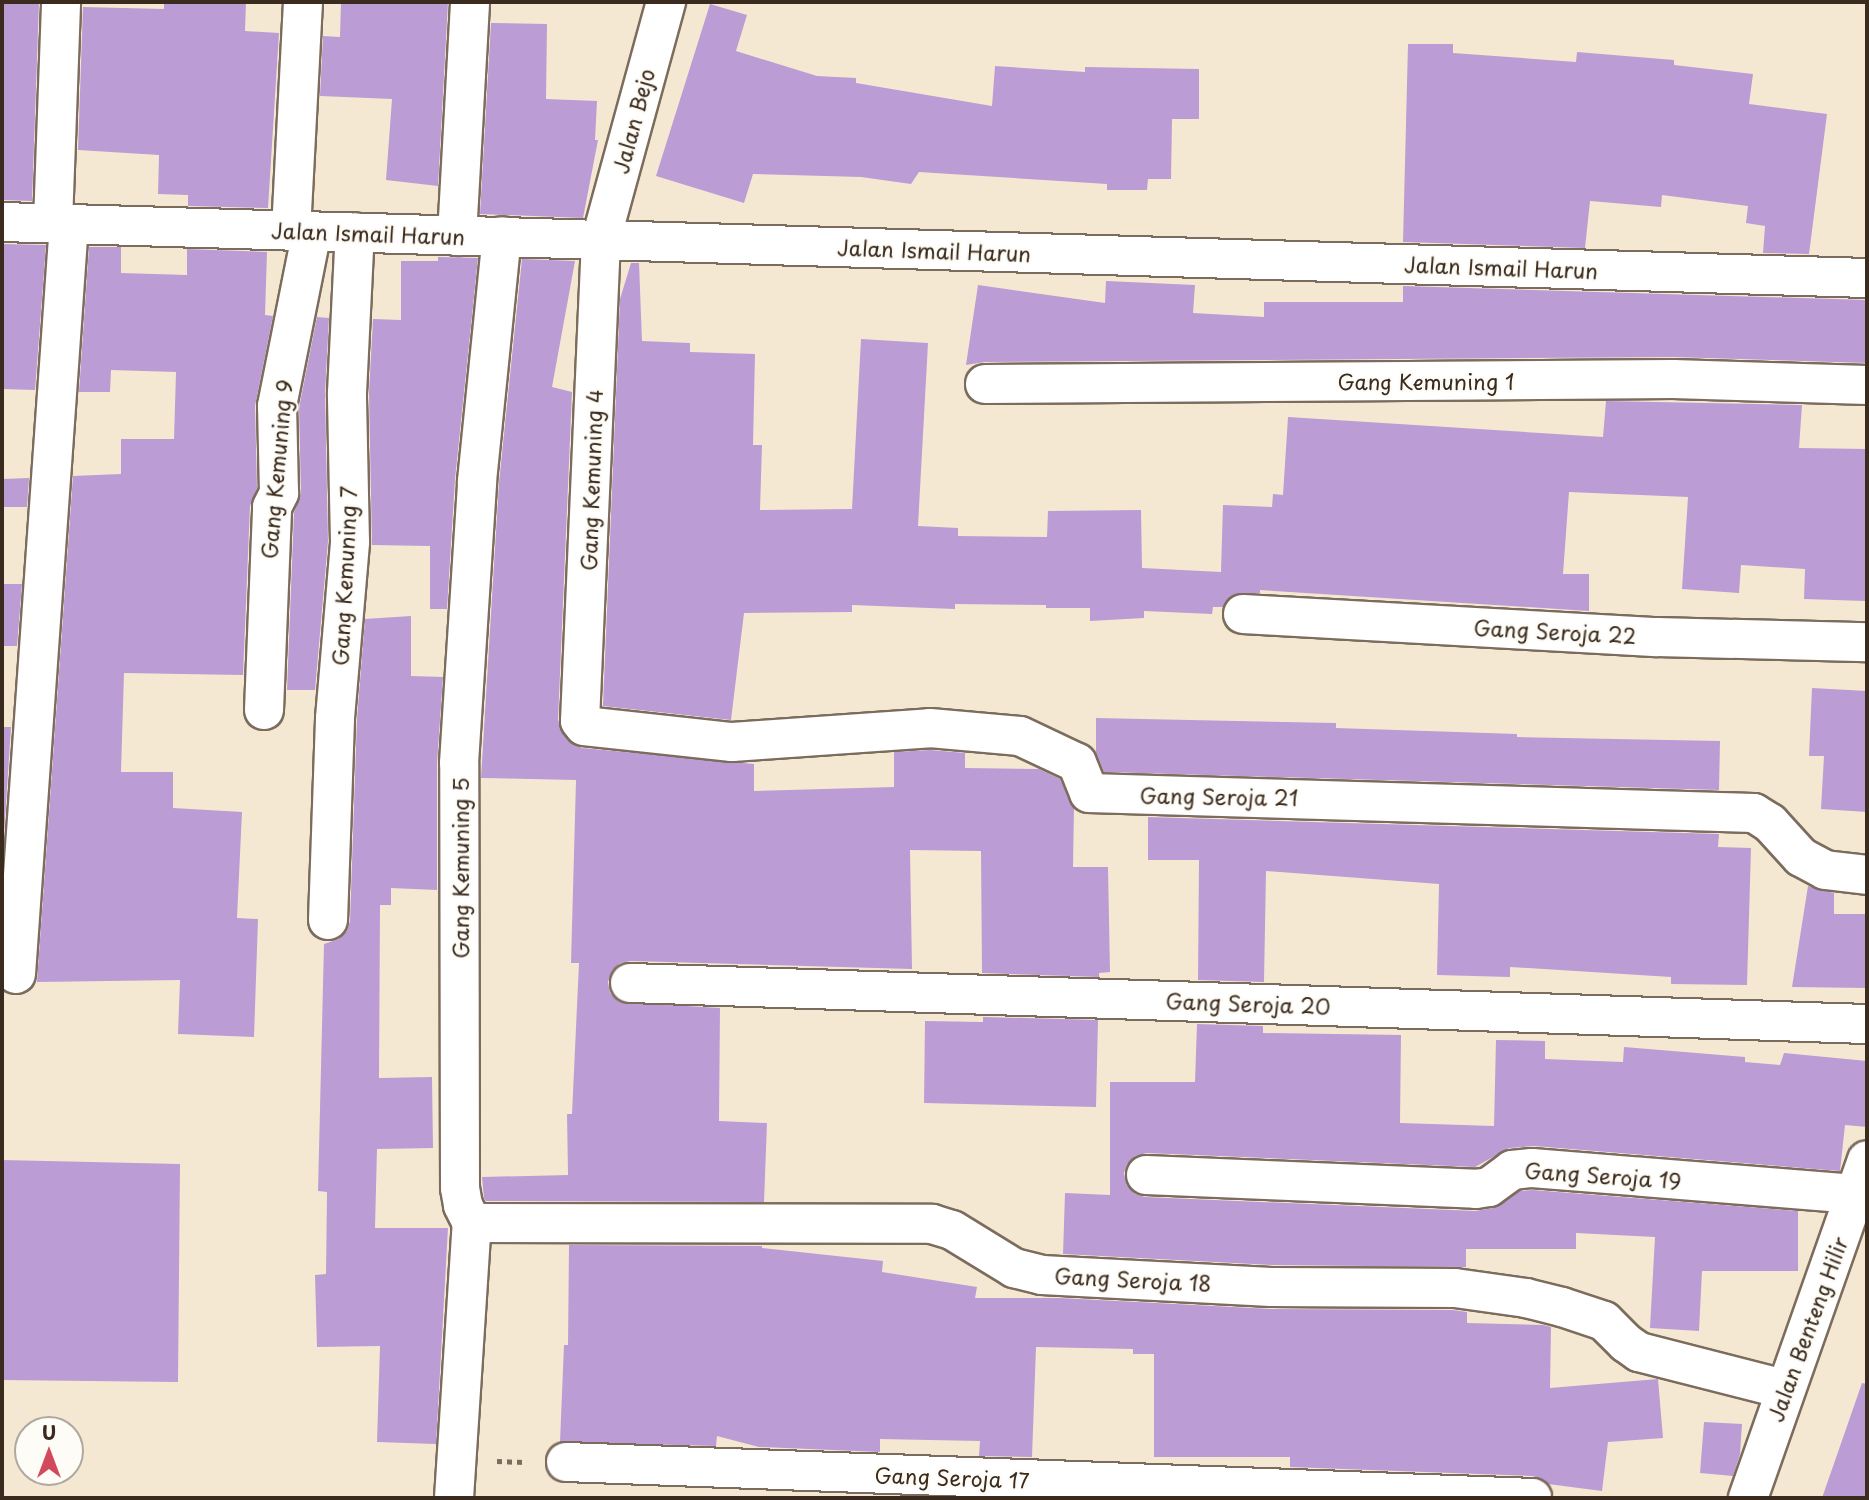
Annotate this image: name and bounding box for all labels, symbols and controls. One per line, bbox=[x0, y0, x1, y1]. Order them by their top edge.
street label: Jalan Bejo bbox=[607, 66, 659, 176]
street label: Jalan Ismail Harun bbox=[271, 217, 465, 249]
street label: Jalan Ismail Harun bbox=[837, 234, 1031, 266]
street label: Jalan Ismail Harun bbox=[1404, 251, 1598, 283]
street label: Gang Kemuning 1 bbox=[1337, 368, 1515, 394]
street label: Gang Kemuning 9 bbox=[256, 378, 296, 560]
street label: Gang Kemuning 4 bbox=[575, 388, 607, 572]
street label: Gang Kemuning 7 bbox=[327, 485, 361, 667]
street label: Gang Seroja 22 bbox=[1474, 614, 1636, 648]
street label: Gang Kemuning 5 bbox=[447, 777, 473, 959]
street label: Gang Seroja 21 bbox=[1141, 782, 1297, 810]
street label: Gang Seroja 20 bbox=[1167, 988, 1329, 1018]
street label: Gang Seroja 19 bbox=[1525, 1157, 1681, 1193]
street label: Jalan Benteng Hilir bbox=[1762, 1232, 1852, 1426]
street label: Gang Seroja 18 bbox=[1055, 1262, 1211, 1296]
north arrow bbox=[14, 1416, 84, 1486]
text: U bbox=[42, 1418, 56, 1446]
street label: Gang Seroja 17 bbox=[875, 1462, 1029, 1492]

